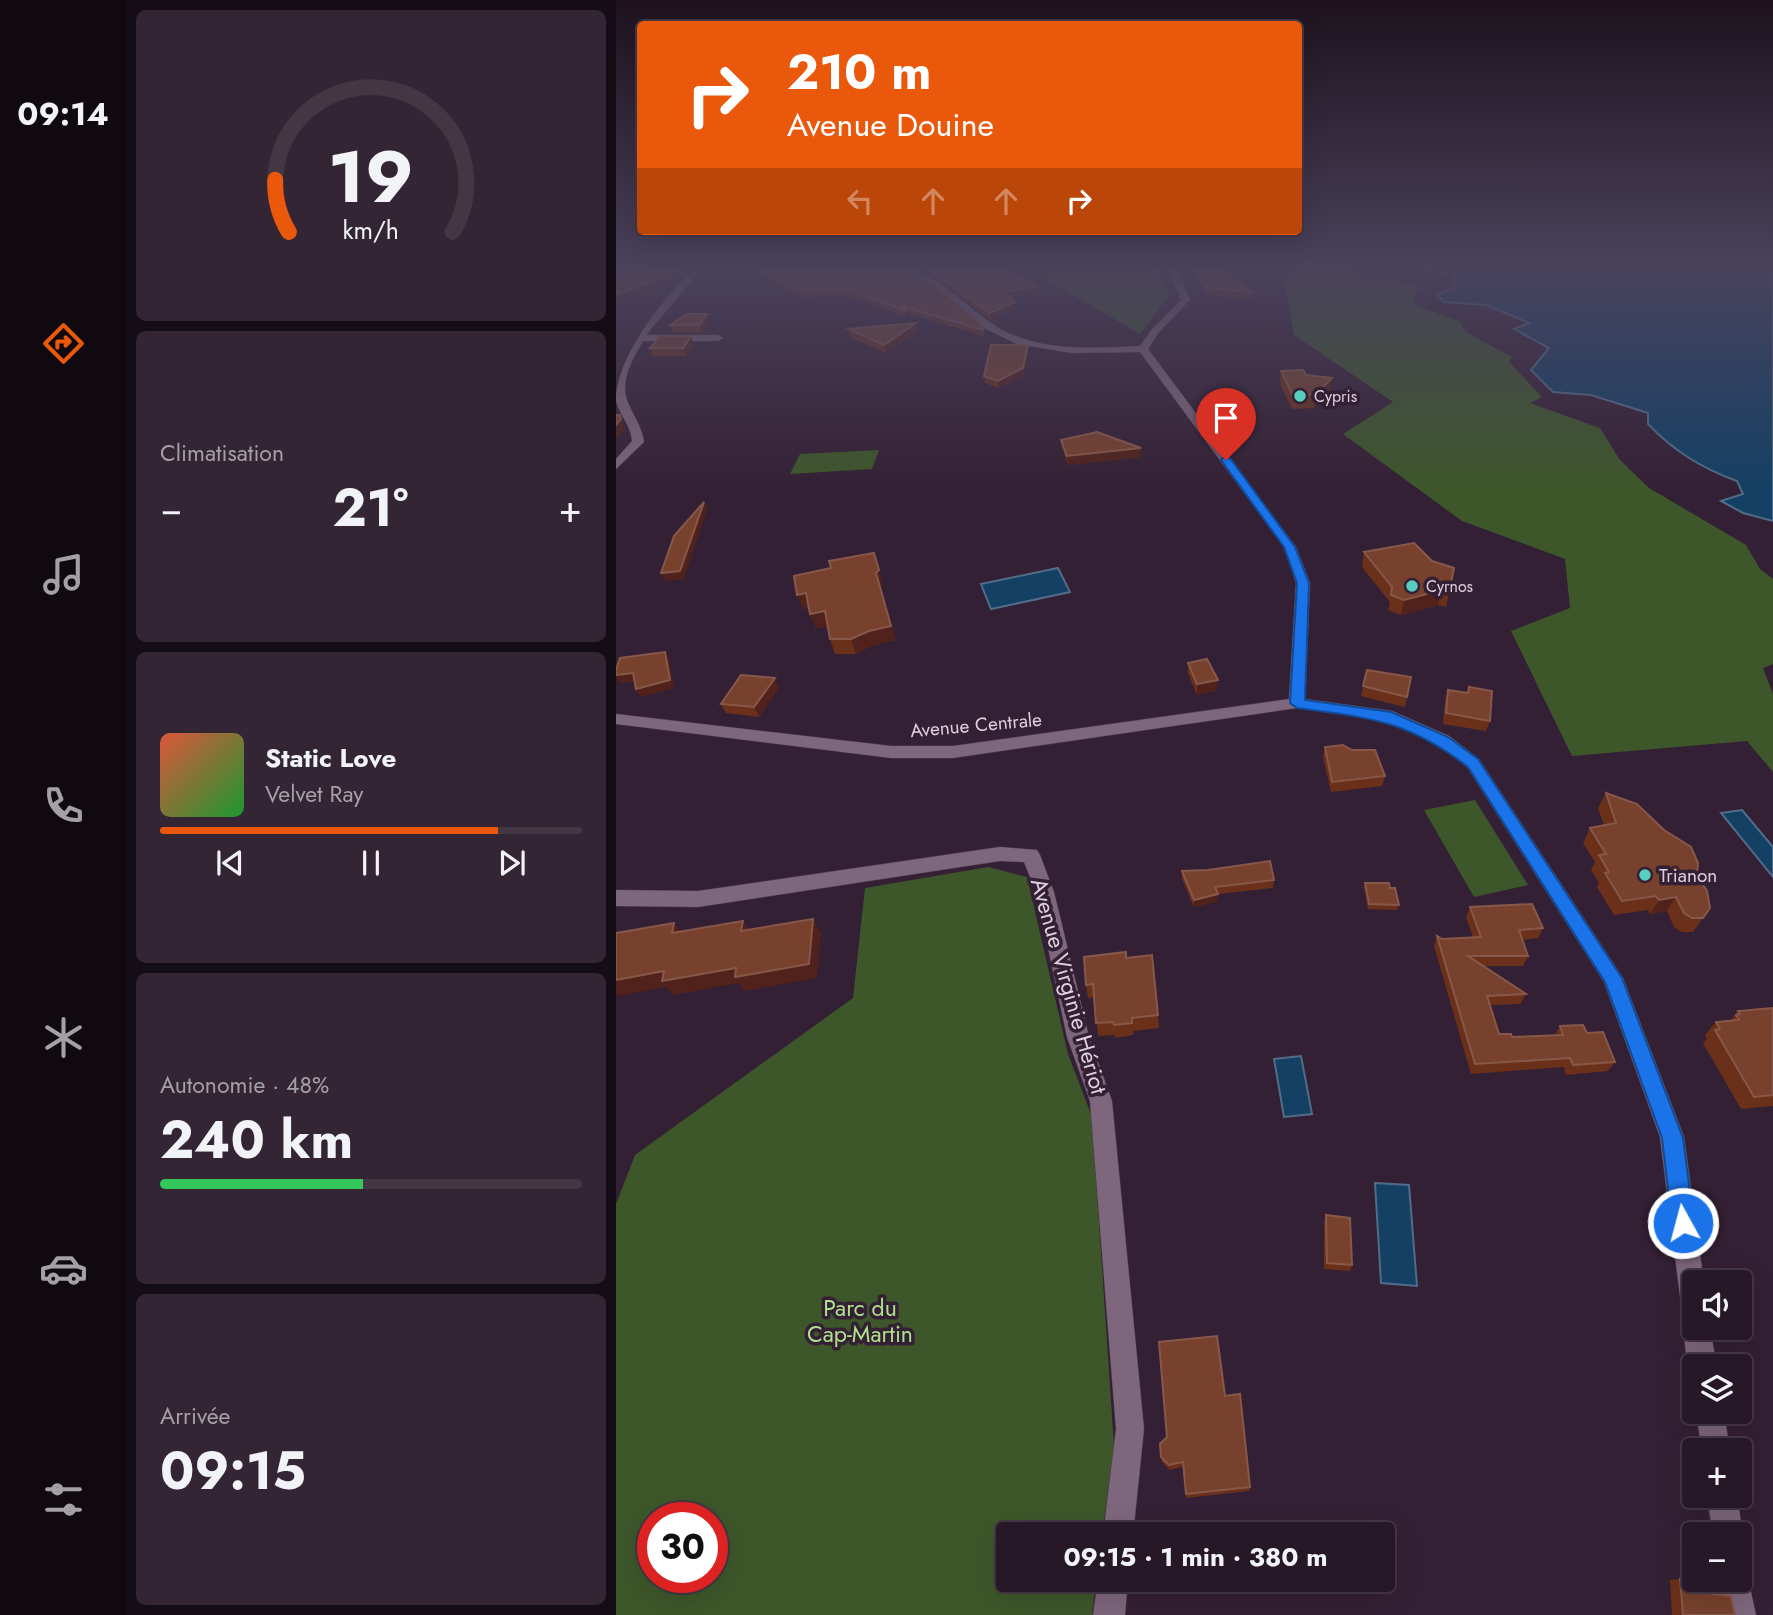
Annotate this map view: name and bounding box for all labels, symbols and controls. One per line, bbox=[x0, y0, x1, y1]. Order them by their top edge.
text: 210 m bbox=[787, 37, 931, 107]
icon: right bbox=[672, 49, 763, 140]
text: 09:14 bbox=[17, 91, 109, 137]
text: Avenue Douine bbox=[787, 102, 994, 148]
text: 19 bbox=[328, 124, 414, 229]
icon: left bbox=[841, 182, 879, 220]
icon: ahead bbox=[914, 182, 952, 220]
icon: ahead bbox=[987, 182, 1025, 220]
icon: right bbox=[1060, 182, 1098, 220]
text: km/h bbox=[343, 211, 399, 247]
icon: directions bbox=[39, 319, 88, 368]
place label: Cypris bbox=[1314, 385, 1357, 408]
pin bbox=[1196, 388, 1256, 460]
marker: Cypris bbox=[1292, 388, 1308, 404]
icon: arrive bbox=[1207, 399, 1245, 437]
text: Climatisation bbox=[160, 436, 284, 470]
text: 21° bbox=[333, 470, 409, 546]
text: − bbox=[160, 481, 182, 536]
text: + bbox=[559, 481, 582, 536]
icon: music bbox=[39, 550, 88, 599]
place label: Cyrnos bbox=[1426, 575, 1473, 598]
marker: Cyrnos bbox=[1404, 578, 1420, 594]
street label: Avenue Centrale bbox=[909, 706, 1043, 744]
text: Static Love bbox=[265, 739, 397, 777]
text: Velvet Ray bbox=[265, 777, 363, 811]
icon: phone bbox=[39, 781, 88, 830]
icon: previous bbox=[211, 844, 249, 882]
icon: pause bbox=[352, 844, 390, 882]
icon: next bbox=[493, 844, 531, 882]
place label: Trianon bbox=[1659, 862, 1717, 889]
marker: Trianon bbox=[1637, 867, 1653, 883]
street label: Avenue Virginie Hériot bbox=[1022, 874, 1116, 1099]
icon: climate bbox=[39, 1013, 88, 1062]
text: Autonomie · 48% bbox=[160, 1068, 329, 1102]
text: 240 km bbox=[160, 1102, 353, 1178]
position arrow bbox=[1646, 1186, 1720, 1260]
icon: car bbox=[39, 1244, 88, 1293]
map controls bbox=[1682, 1270, 1752, 1592]
button: sound bbox=[1682, 1270, 1752, 1340]
park label: Parc du Cap-Martin bbox=[807, 1291, 913, 1351]
button: layers bbox=[1682, 1354, 1752, 1424]
text: Arrivée bbox=[160, 1399, 230, 1433]
text: 09:15 bbox=[160, 1433, 306, 1509]
button: + bbox=[1682, 1438, 1752, 1508]
icon: filters bbox=[39, 1475, 88, 1524]
speed limit sign: 30 bbox=[637, 1502, 728, 1593]
button: − bbox=[1682, 1522, 1752, 1592]
text: 09:15 · 1 min · 380 m bbox=[1063, 1538, 1328, 1576]

